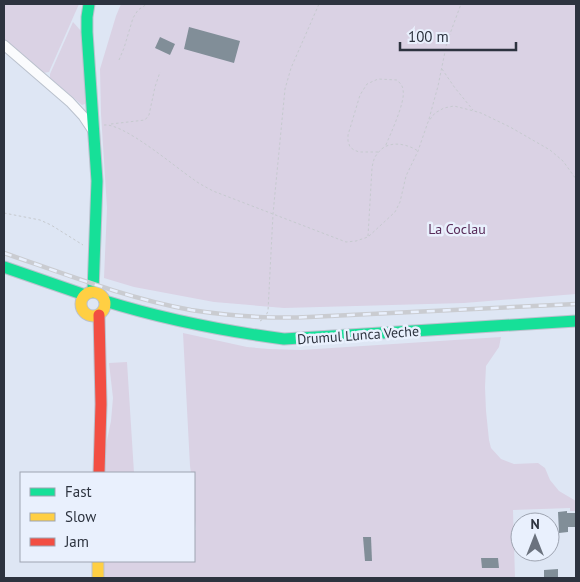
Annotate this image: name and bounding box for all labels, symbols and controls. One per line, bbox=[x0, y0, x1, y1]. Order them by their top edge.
scale bar bbox=[400, 20, 516, 52]
text: 100 m bbox=[408, 27, 449, 46]
park label: La Coclau bbox=[428, 220, 486, 238]
street label: Drumul Lunca Veche bbox=[296, 322, 420, 348]
legend bbox=[20, 472, 195, 562]
text: Fast bbox=[65, 482, 92, 501]
text: Slow bbox=[65, 507, 96, 526]
north arrow bbox=[510, 512, 560, 562]
text: N bbox=[530, 515, 540, 533]
text: Jam bbox=[64, 532, 89, 551]

